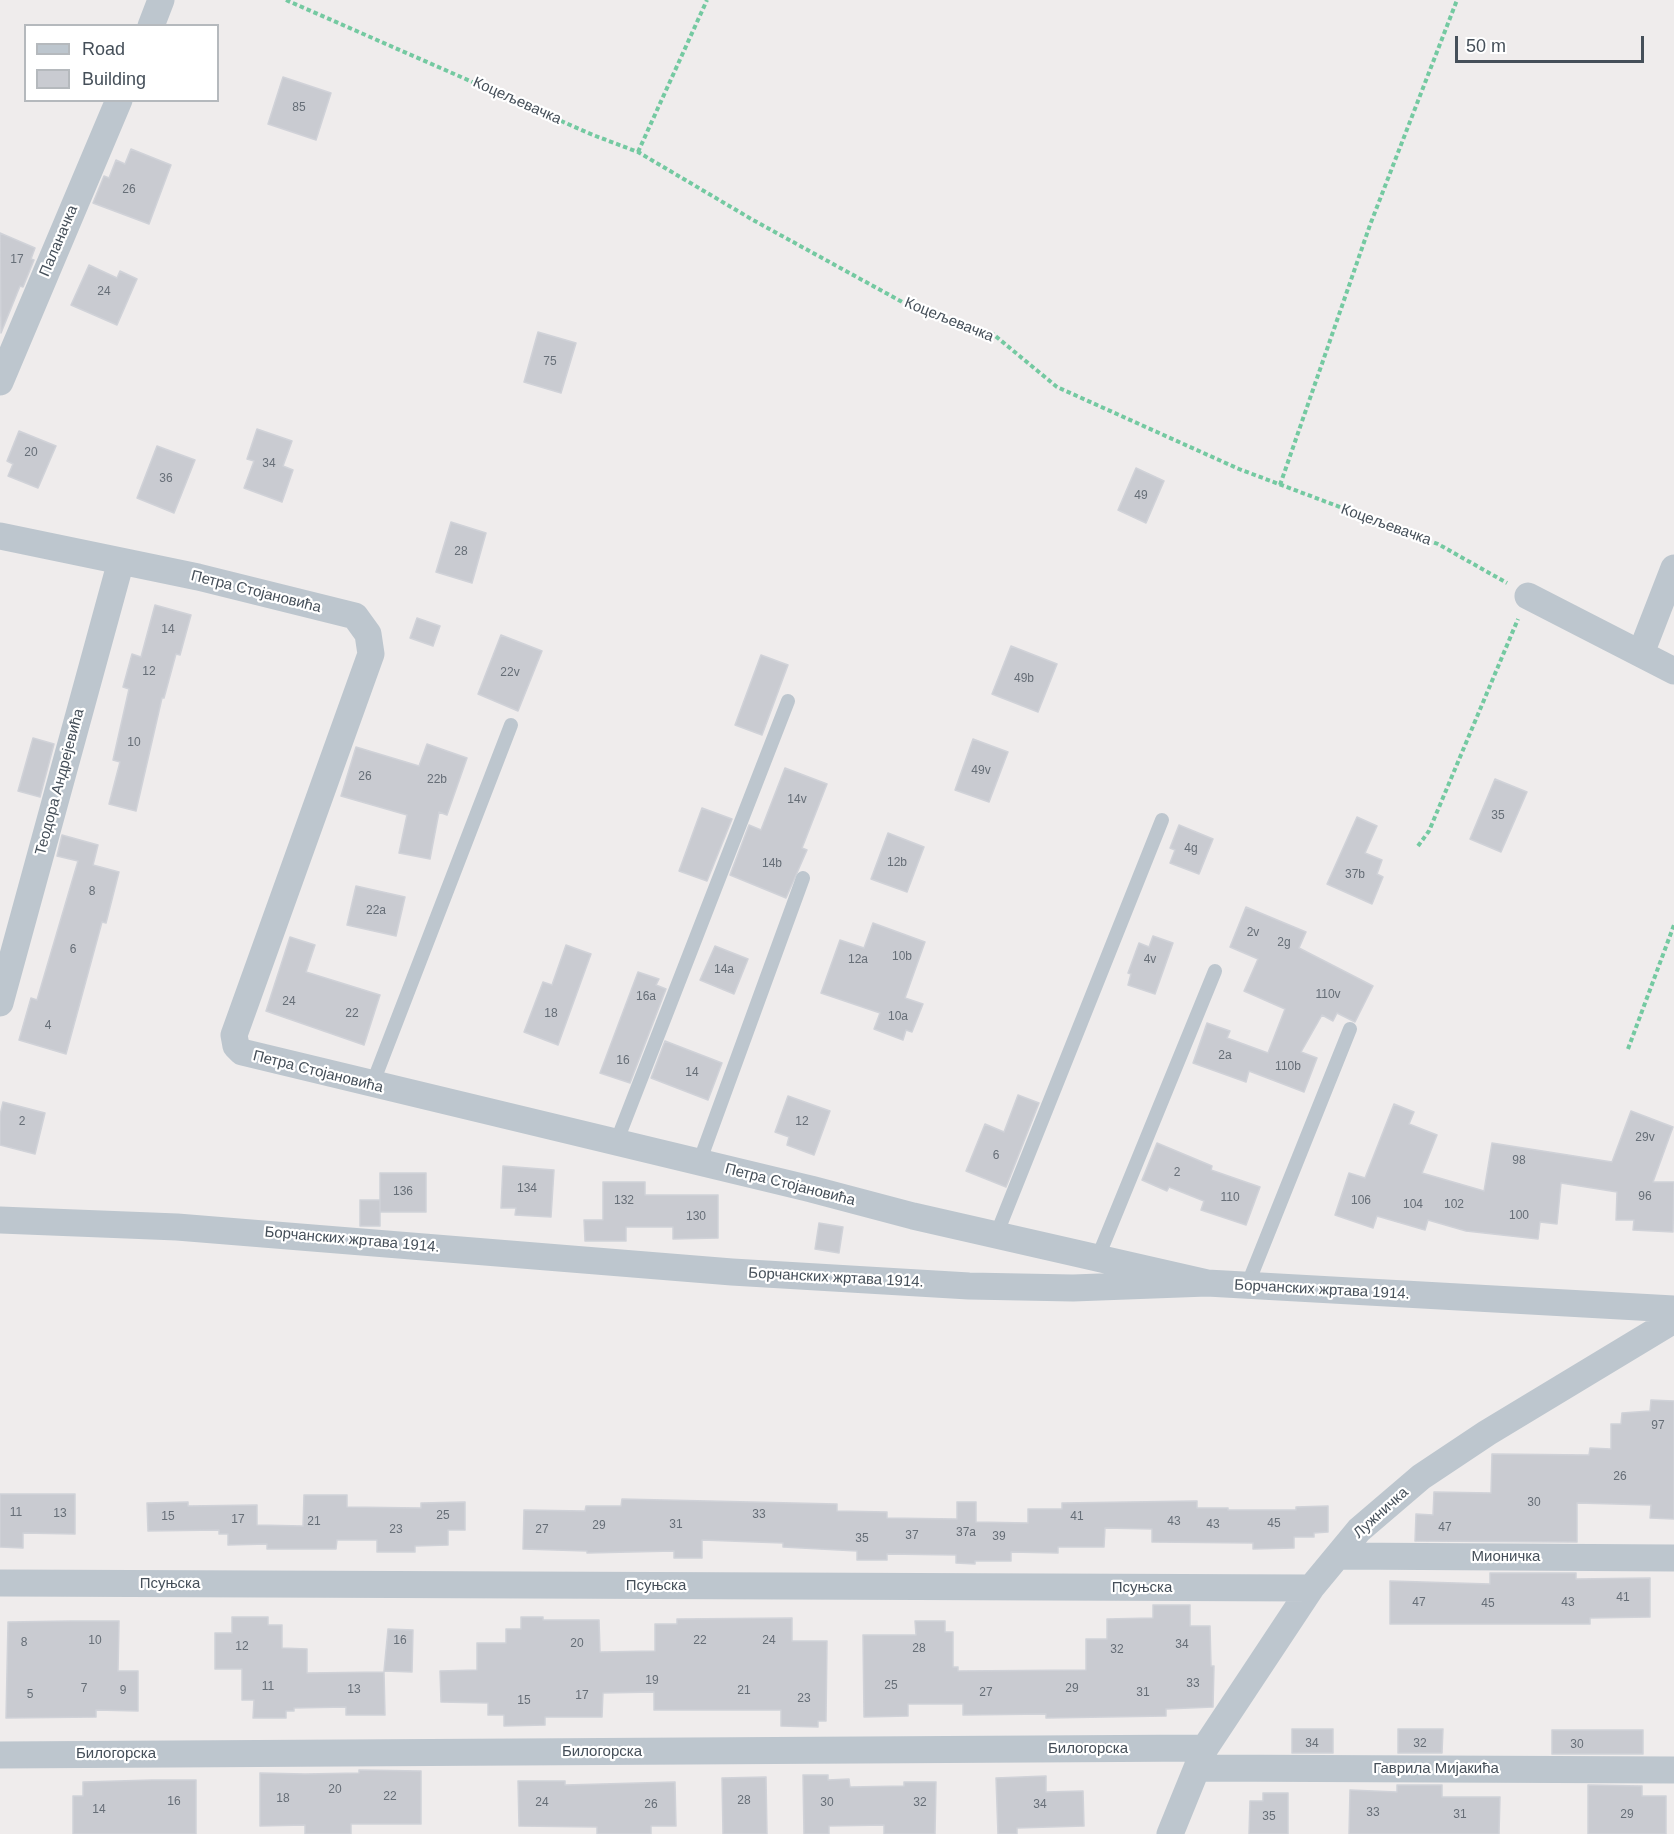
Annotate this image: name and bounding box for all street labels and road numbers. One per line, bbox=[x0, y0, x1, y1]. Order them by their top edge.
street label: Коцељевачка bbox=[470, 74, 564, 128]
street label: Паланачка bbox=[36, 203, 82, 279]
street label: Коцељевачка bbox=[902, 294, 996, 346]
street label: Коцељевачка bbox=[1338, 500, 1434, 550]
street label: Петра Стојановића bbox=[189, 567, 323, 617]
street label: Теодора Андрејевића bbox=[32, 707, 88, 857]
street label: Петра Стојановића bbox=[251, 1047, 385, 1097]
street label: Петра Стојановића bbox=[723, 1160, 857, 1210]
street label: Борчанских жртава 1914. bbox=[264, 1223, 440, 1257]
street label: Борчанских жртава 1914. bbox=[748, 1264, 924, 1292]
street label: Борчанских жртава 1914. bbox=[1234, 1276, 1410, 1304]
street label: Лужничка bbox=[1350, 1484, 1412, 1542]
street label: Мионичка bbox=[1472, 1548, 1540, 1566]
street label: Псуњска bbox=[140, 1575, 200, 1593]
street label: Псуњска bbox=[626, 1577, 686, 1595]
street label: Псуњска bbox=[1112, 1579, 1172, 1597]
street label: Билогорска bbox=[1048, 1740, 1128, 1758]
street label: Билогорска bbox=[562, 1743, 642, 1761]
street label: Билогорска bbox=[76, 1745, 156, 1763]
street label: Гаврила Мијакића bbox=[1373, 1760, 1499, 1778]

